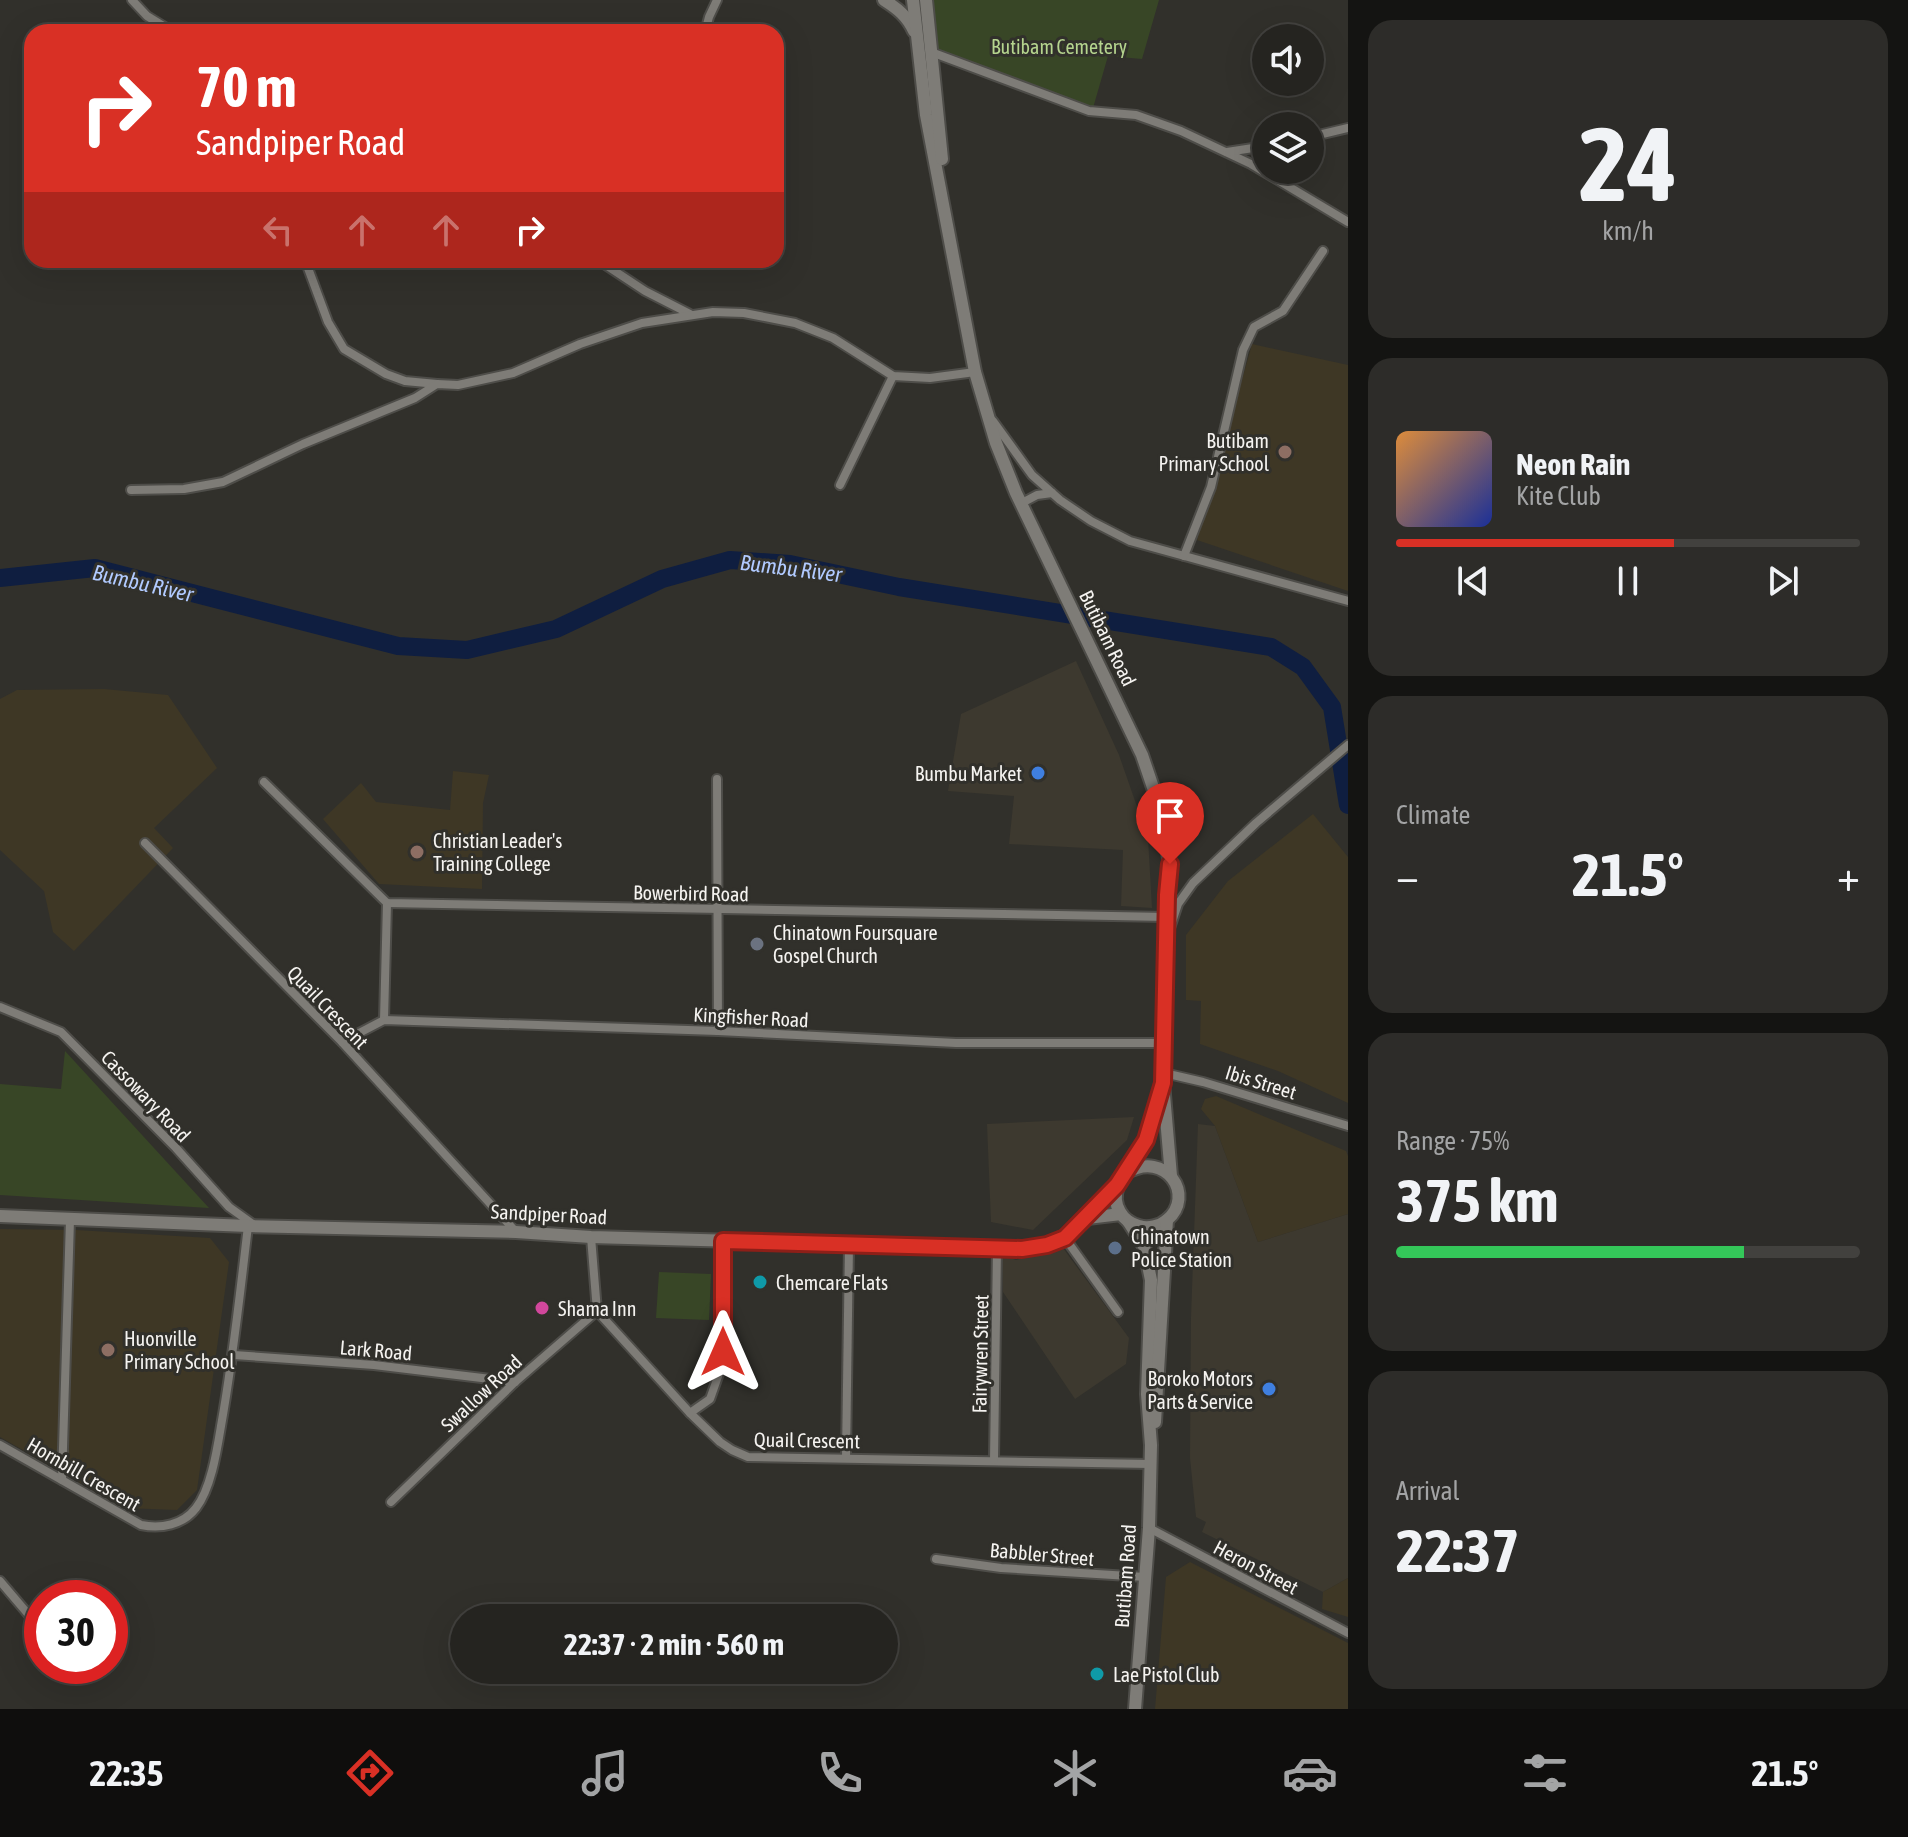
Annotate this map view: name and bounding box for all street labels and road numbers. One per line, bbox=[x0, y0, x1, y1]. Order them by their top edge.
street label: Butibam Road bbox=[1075, 586, 1141, 690]
street label: Bowerbird Road bbox=[633, 880, 749, 906]
street label: Quail Crescent bbox=[283, 961, 373, 1053]
street label: Kingfisher Road bbox=[693, 1002, 809, 1032]
street label: Cassowary Road bbox=[97, 1046, 195, 1146]
street label: Ibis Street bbox=[1223, 1060, 1299, 1104]
street label: Sandpiper Road bbox=[490, 1199, 608, 1229]
street label: Fairywren Street bbox=[967, 1294, 993, 1414]
street label: Lark Road bbox=[339, 1335, 413, 1365]
street label: Swallow Road bbox=[436, 1350, 526, 1436]
street label: Quail Crescent bbox=[754, 1428, 861, 1452]
street label: Hornbill Crescent bbox=[23, 1432, 145, 1516]
street label: Butibam Road bbox=[1110, 1524, 1140, 1628]
street label: Heron Street bbox=[1210, 1535, 1302, 1599]
street label: Babbler Street bbox=[989, 1538, 1095, 1570]

